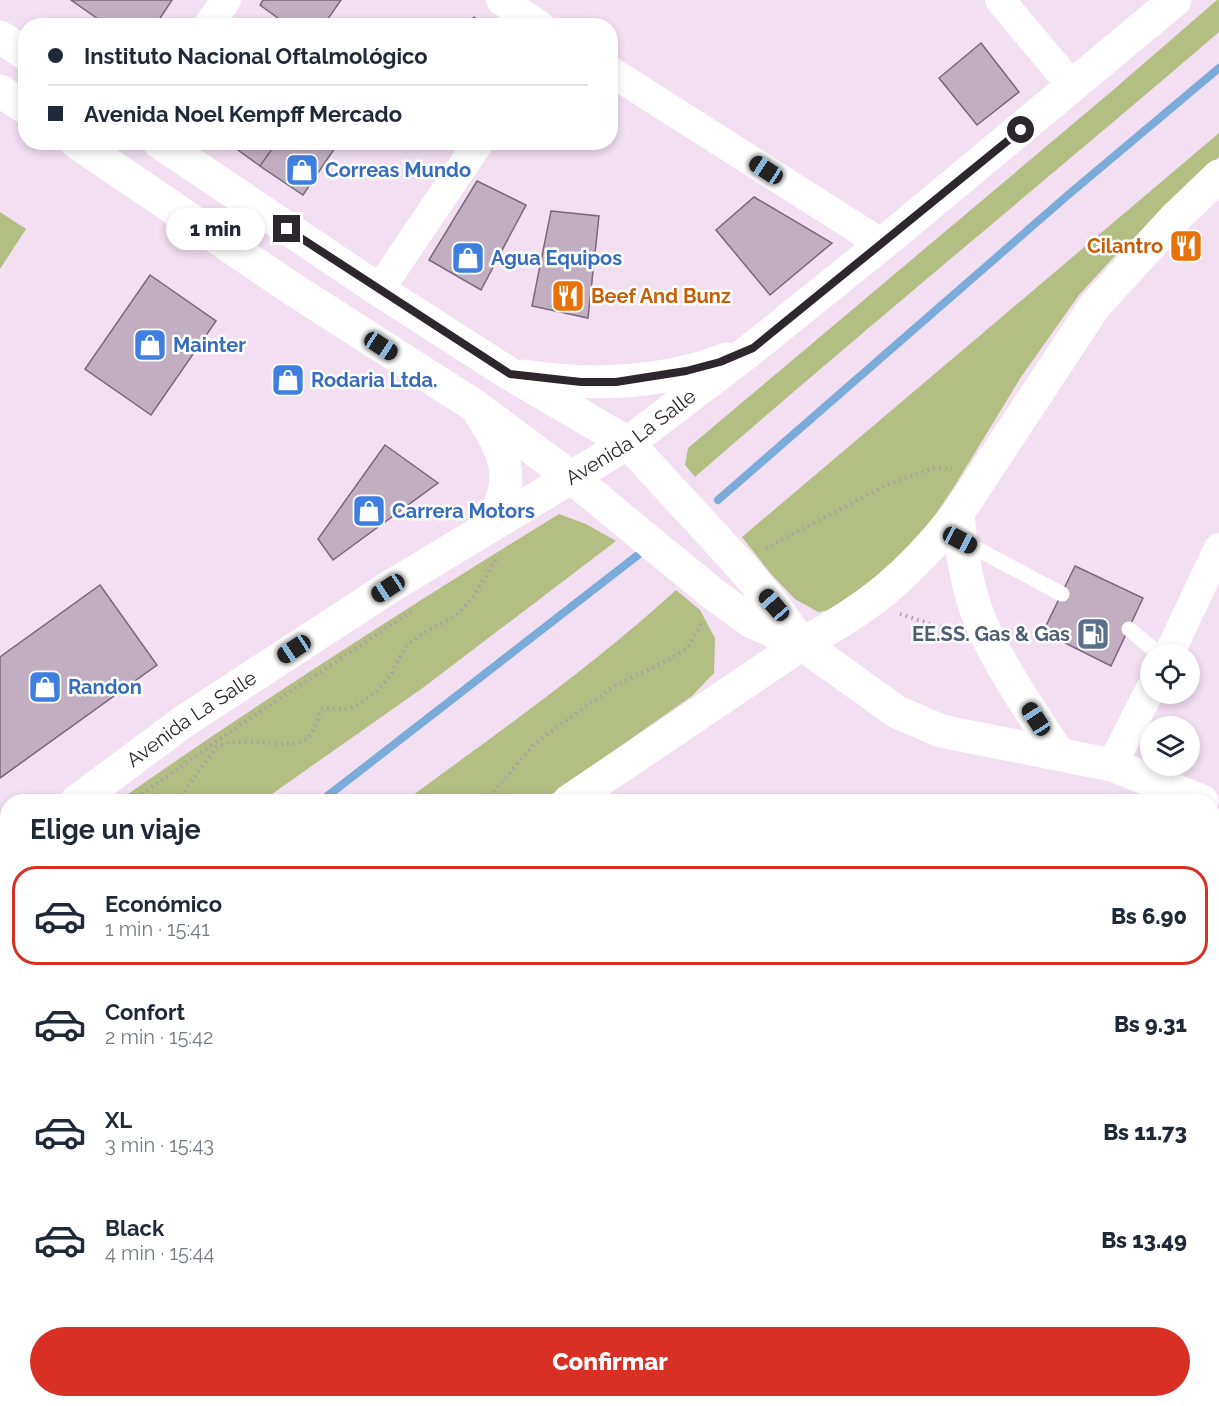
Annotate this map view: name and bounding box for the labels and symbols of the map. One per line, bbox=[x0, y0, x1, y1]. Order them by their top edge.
route start bbox=[1007, 116, 1034, 143]
shop icon: Correas Mundo bbox=[284, 152, 320, 188]
car bbox=[746, 153, 786, 187]
place label: Correas Mundo bbox=[325, 158, 471, 182]
callout: 1 min bbox=[167, 208, 266, 250]
route end bbox=[273, 215, 300, 242]
restaurant icon: Cilantro bbox=[1168, 228, 1204, 264]
place label: Cilantro bbox=[1087, 234, 1163, 258]
shop icon: Agua Equipos bbox=[450, 240, 486, 276]
place label: Agua Equipos bbox=[491, 246, 622, 270]
restaurant icon: Beef And Bunz bbox=[550, 278, 586, 314]
place label: Beef And Bunz bbox=[591, 284, 731, 308]
shop icon: Mainter bbox=[132, 327, 168, 363]
car bbox=[361, 329, 401, 363]
place label: Mainter bbox=[173, 333, 246, 357]
shop icon: Rodaria Ltda. bbox=[270, 362, 306, 398]
place label: Rodaria Ltda. bbox=[311, 368, 437, 392]
street label: Avenida La Salle bbox=[561, 384, 701, 490]
shop icon: Carrera Motors bbox=[351, 493, 387, 529]
place label: Carrera Motors bbox=[392, 499, 535, 523]
car bbox=[940, 524, 980, 556]
car bbox=[368, 571, 408, 605]
car bbox=[755, 586, 793, 624]
fuel station icon: EE.SS. Gas & Gas bbox=[1075, 616, 1111, 652]
place label: EE.SS. Gas & Gas bbox=[912, 622, 1070, 646]
car bbox=[274, 632, 314, 666]
street label: Avenida La Salle bbox=[122, 665, 261, 772]
shop icon: Randon bbox=[27, 669, 63, 705]
place label: Randon bbox=[68, 675, 142, 699]
car bbox=[1019, 699, 1053, 739]

